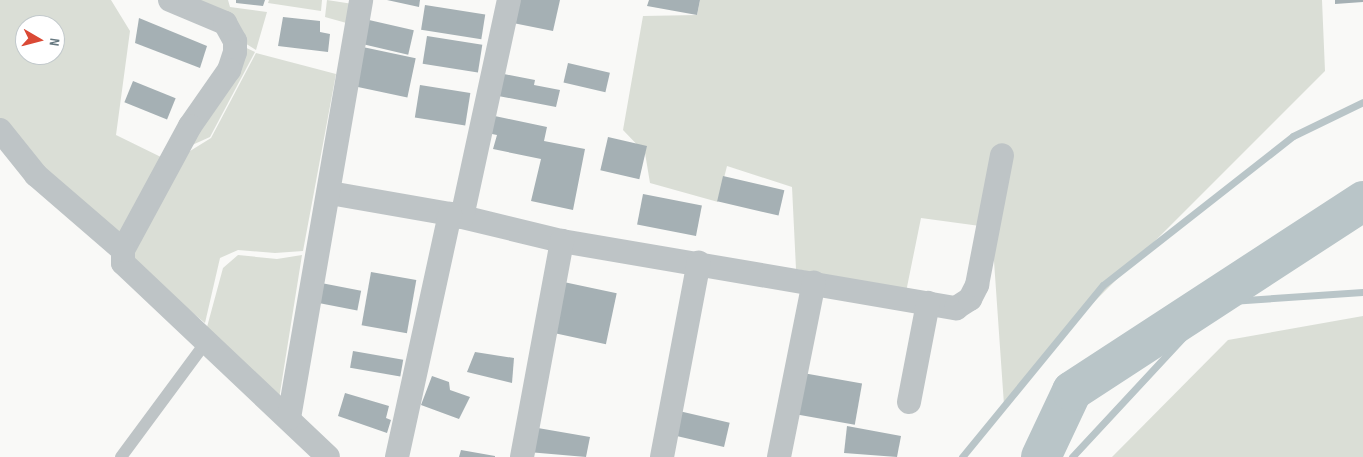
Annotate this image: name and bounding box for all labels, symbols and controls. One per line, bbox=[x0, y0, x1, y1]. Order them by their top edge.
north arrow bbox=[15, 15, 65, 65]
text: N bbox=[45, 37, 63, 47]

